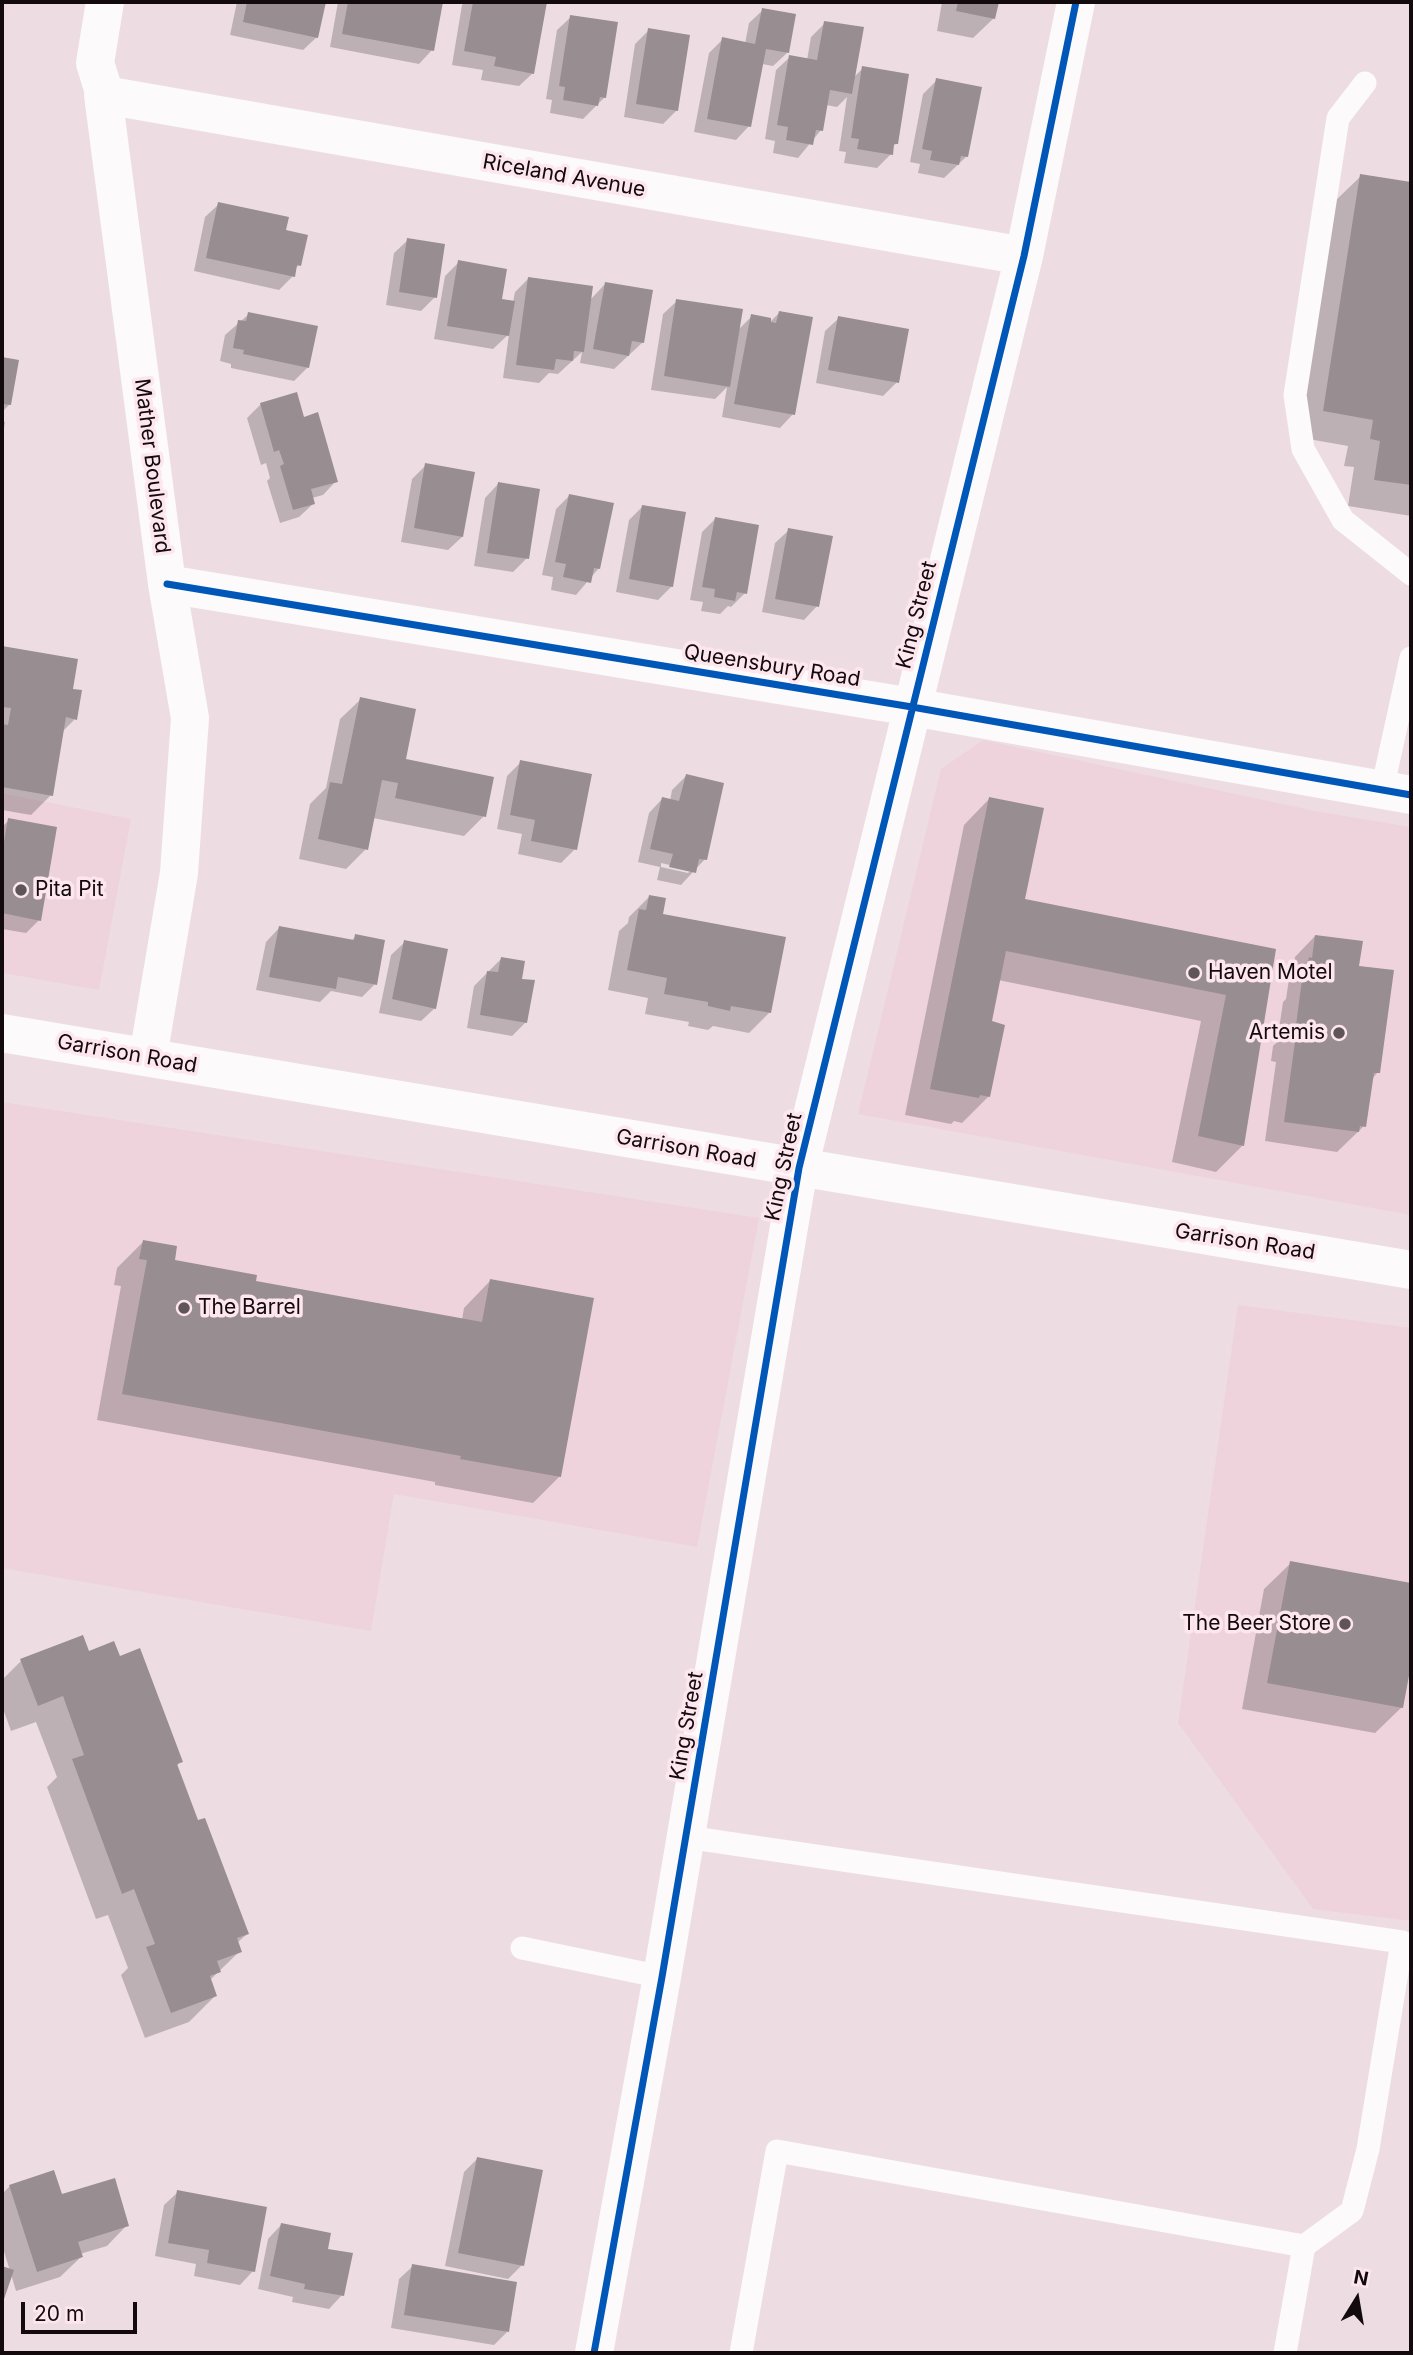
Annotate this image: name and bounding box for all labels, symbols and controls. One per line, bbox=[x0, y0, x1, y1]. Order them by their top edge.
street label: Riceland Avenue bbox=[481, 149, 647, 203]
street label: Mather Boulevard bbox=[129, 377, 175, 555]
street label: King Street bbox=[891, 559, 943, 671]
street label: Queensbury Road bbox=[682, 640, 862, 692]
place label: Pita Pit bbox=[35, 877, 104, 903]
marker: Pita Pit bbox=[13, 882, 29, 898]
place label: Haven Motel bbox=[1208, 960, 1333, 986]
marker: Haven Motel bbox=[1186, 965, 1202, 981]
place label: Artemis bbox=[1249, 1020, 1325, 1046]
marker: Artemis bbox=[1331, 1025, 1347, 1041]
street label: Garrison Road bbox=[55, 1029, 199, 1079]
street label: King Street bbox=[760, 1111, 808, 1223]
street label: Garrison Road bbox=[614, 1124, 758, 1174]
street label: Garrison Road bbox=[1173, 1218, 1317, 1266]
place label: The Barrel bbox=[198, 1295, 301, 1321]
marker: The Barrel bbox=[176, 1300, 192, 1316]
place label: The Beer Store bbox=[1182, 1611, 1331, 1637]
marker: The Beer Store bbox=[1337, 1616, 1353, 1632]
street label: King Street bbox=[665, 1670, 709, 1782]
north arrow bbox=[1322, 2264, 1392, 2334]
text: N bbox=[1352, 2265, 1370, 2291]
scale bar bbox=[24, 2288, 140, 2332]
text: 20 m bbox=[34, 2301, 84, 2326]

